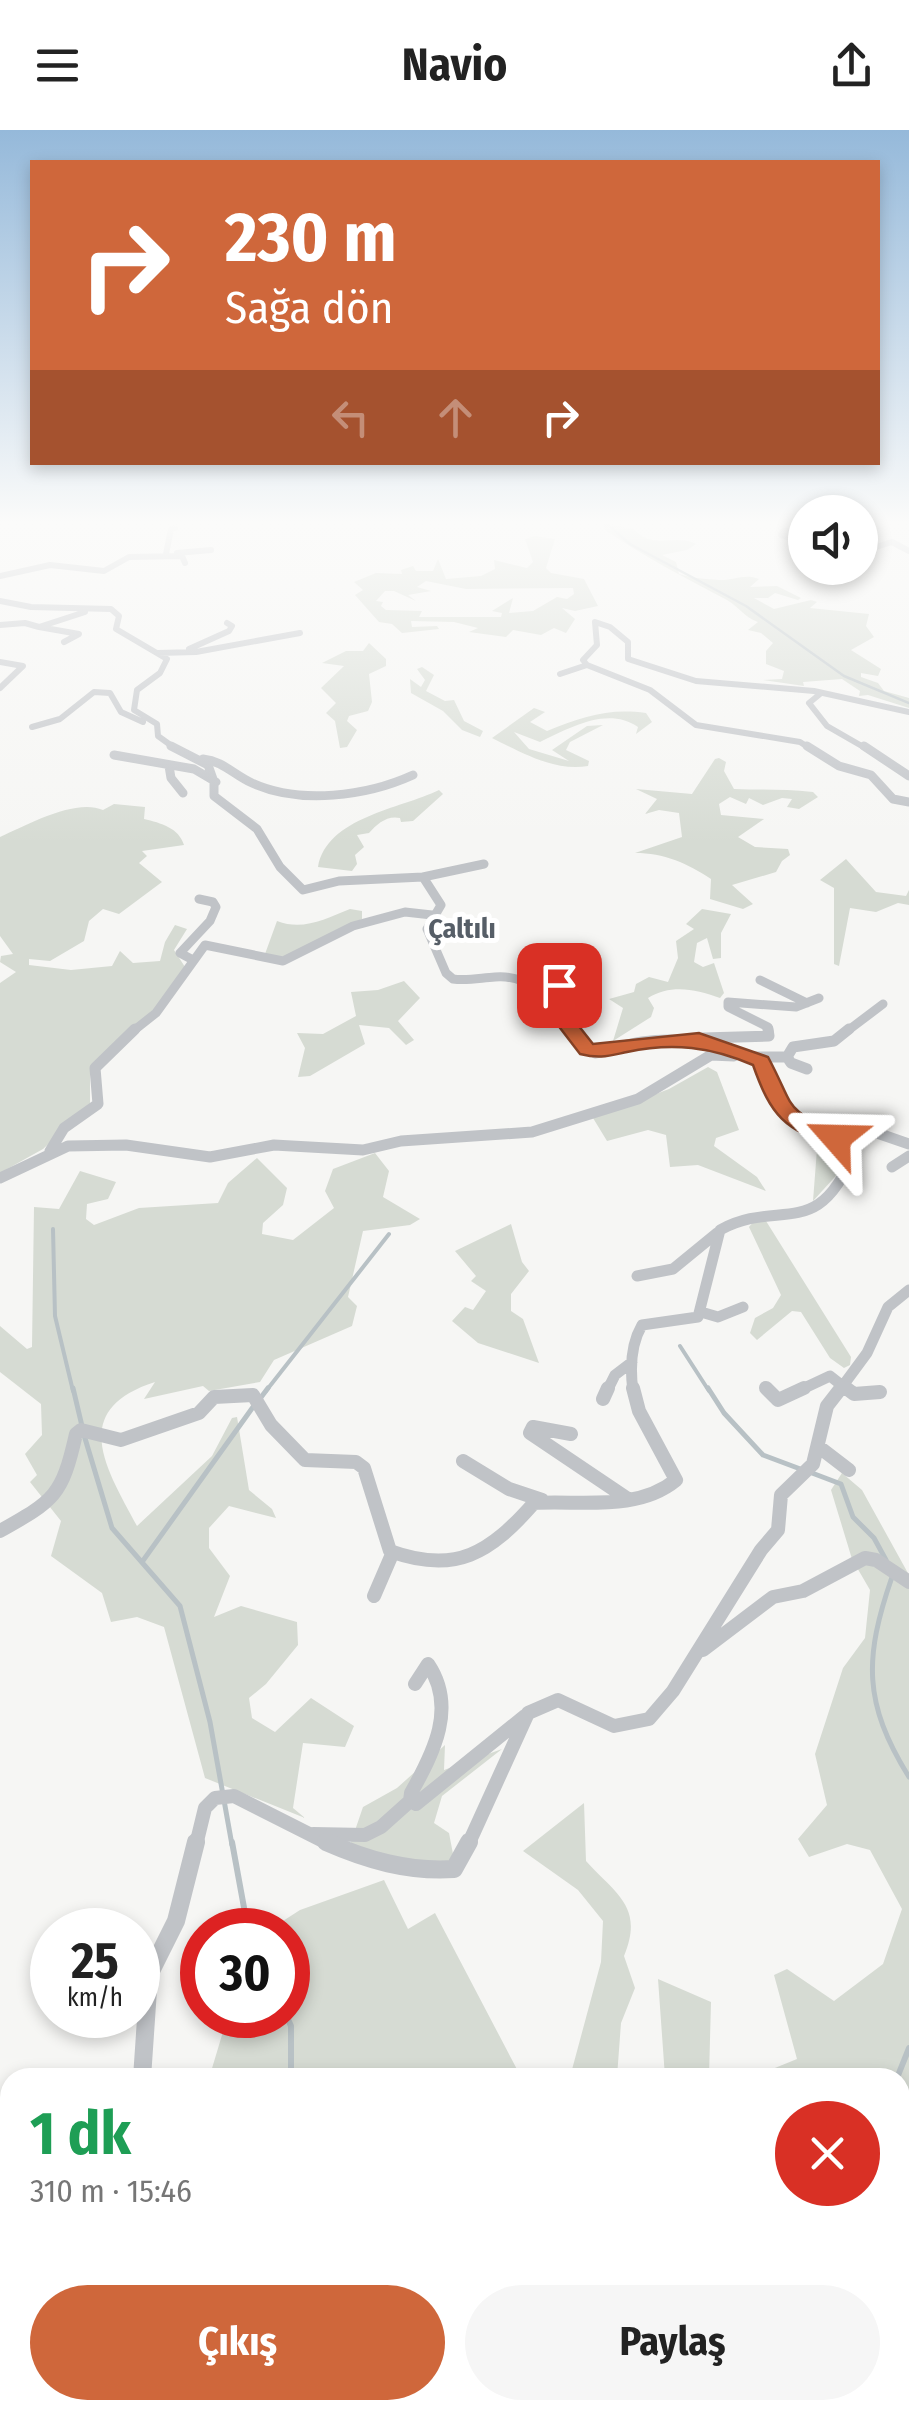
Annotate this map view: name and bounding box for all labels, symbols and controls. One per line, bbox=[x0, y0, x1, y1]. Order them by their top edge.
icon: menu bbox=[30, 38, 85, 93]
text: Navio bbox=[402, 38, 507, 92]
icon: share bbox=[824, 38, 879, 93]
text: 230 m bbox=[225, 196, 397, 280]
icon: right bbox=[60, 200, 190, 330]
text: Sağa dön bbox=[225, 281, 393, 335]
icon: left bbox=[323, 390, 378, 445]
icon: ahead bbox=[428, 390, 483, 445]
icon: right bbox=[533, 390, 588, 445]
map controls bbox=[788, 495, 878, 585]
button: sound bbox=[788, 495, 878, 585]
district label: Çaltılı bbox=[428, 912, 496, 946]
pin bbox=[517, 943, 602, 1028]
icon: arrive bbox=[532, 958, 587, 1013]
position arrow bbox=[784, 1086, 888, 1190]
speed limit sign: 30 bbox=[180, 1908, 310, 2038]
text: 25 bbox=[71, 1931, 119, 1991]
text: km/h bbox=[67, 1983, 123, 2013]
text: 1 dk bbox=[30, 2098, 131, 2170]
button: close bbox=[775, 2101, 880, 2206]
text: 310 m · 15:46 bbox=[30, 2172, 192, 2210]
button: Çıkış bbox=[30, 2285, 445, 2400]
button: Paylaş bbox=[465, 2285, 880, 2400]

